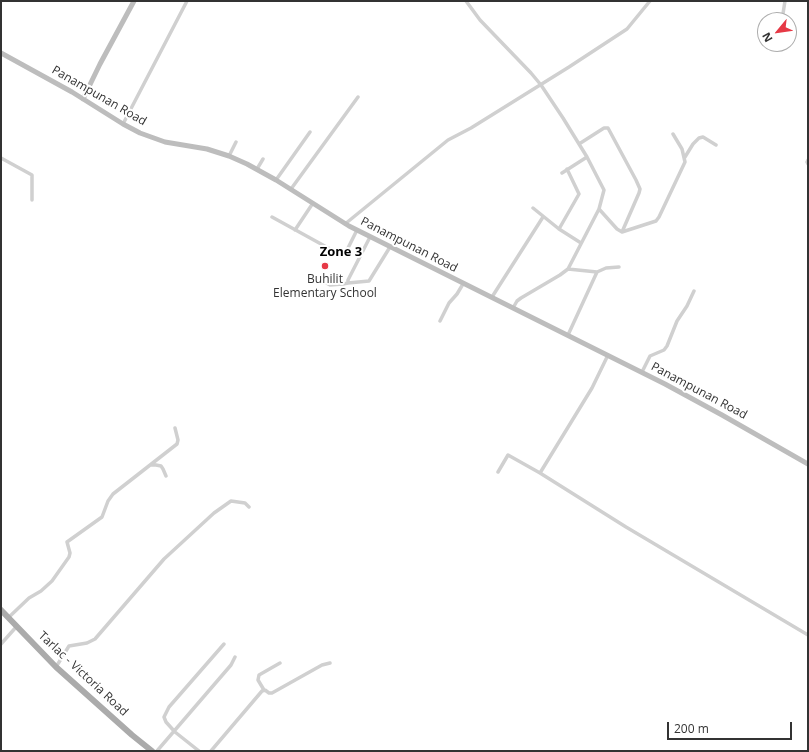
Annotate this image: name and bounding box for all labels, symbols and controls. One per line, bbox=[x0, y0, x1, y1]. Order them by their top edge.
north arrow bbox=[757, 12, 797, 52]
text: N bbox=[758, 30, 776, 45]
street label: Panampunan Road bbox=[49, 63, 149, 129]
street label: Panampunan Road bbox=[358, 214, 460, 276]
district label: Zone 3 bbox=[320, 244, 362, 260]
marker: Buhilit Elementary School bbox=[320, 261, 330, 271]
place label: Buhilit Elementary School bbox=[273, 273, 377, 301]
street label: Panampunan Road bbox=[648, 360, 750, 422]
street label: Tarlac - Victoria Road bbox=[35, 629, 131, 719]
scale bar bbox=[669, 714, 794, 740]
text: 200 m bbox=[674, 720, 709, 737]

